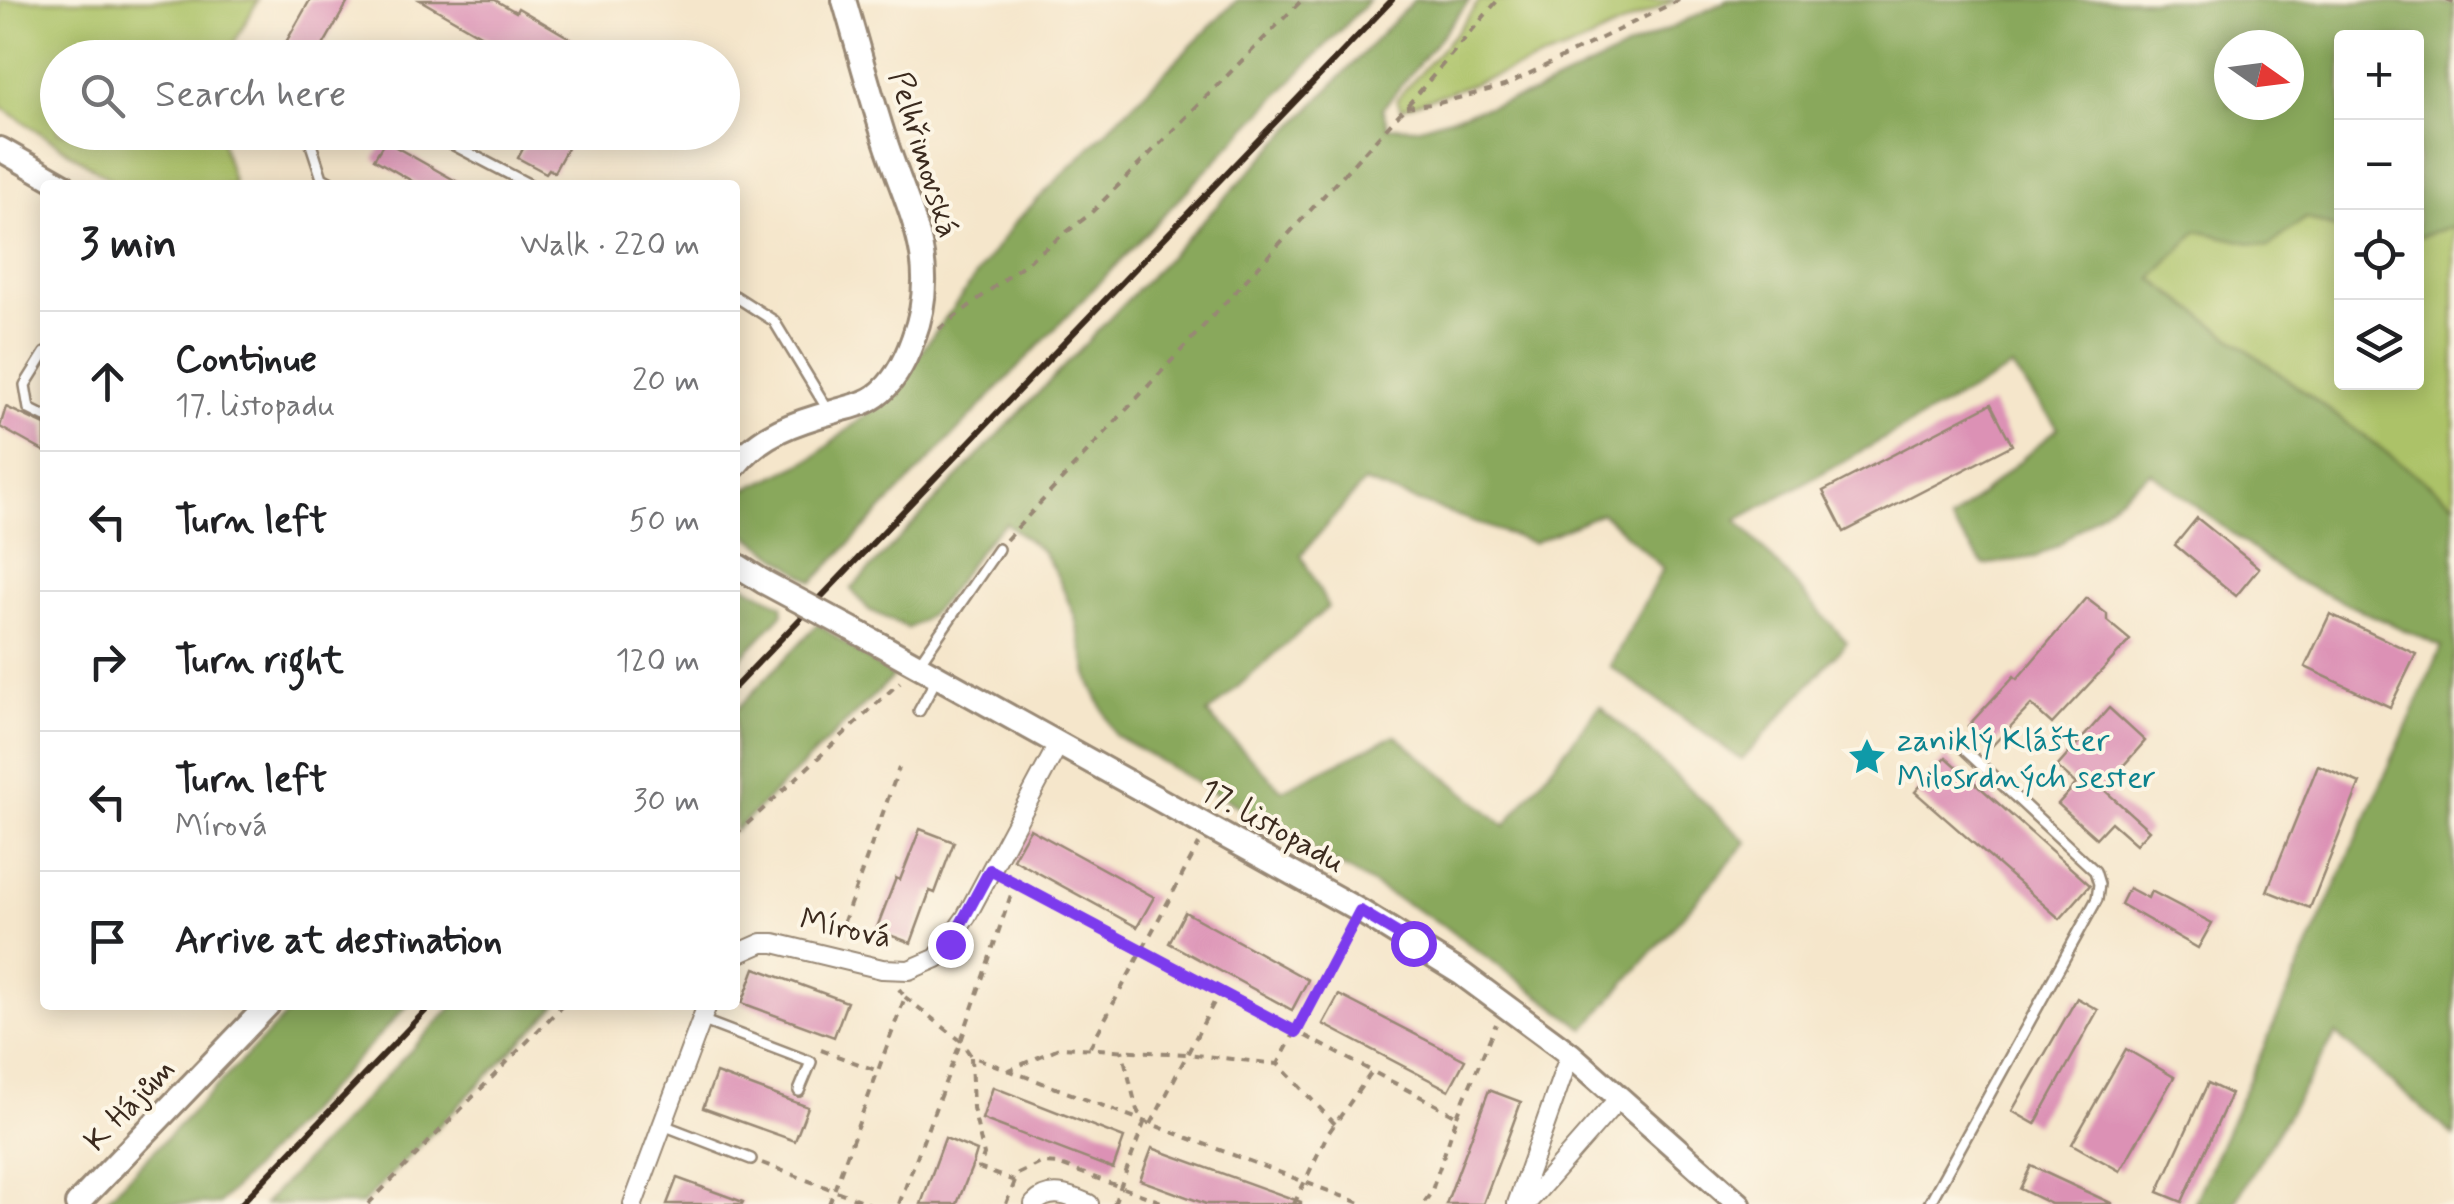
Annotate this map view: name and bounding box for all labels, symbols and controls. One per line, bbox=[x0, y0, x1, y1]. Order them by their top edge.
north arrow bbox=[2214, 30, 2304, 120]
map controls bbox=[2334, 30, 2424, 390]
button: + bbox=[2334, 30, 2424, 120]
search box bbox=[40, 40, 740, 150]
street label: Pelhřimovská bbox=[878, 66, 968, 243]
icon: search bbox=[75, 68, 130, 123]
text: Search here bbox=[155, 71, 346, 120]
button: − bbox=[2334, 120, 2424, 210]
button: locate bbox=[2334, 210, 2424, 300]
text: 3 min bbox=[80, 218, 177, 273]
text: Walk · 220 m bbox=[520, 224, 700, 266]
button: layers bbox=[2334, 300, 2424, 390]
text: Continue bbox=[175, 336, 317, 385]
icon: ahead bbox=[80, 354, 135, 409]
text: 20 m bbox=[632, 360, 700, 402]
text: 17. listopadu bbox=[175, 385, 335, 427]
icon: left bbox=[80, 494, 135, 549]
text: Turn left bbox=[175, 497, 327, 546]
text: 50 m bbox=[628, 500, 700, 542]
icon: right bbox=[80, 634, 135, 689]
text: Turn right bbox=[175, 637, 344, 686]
text: 120 m bbox=[615, 640, 700, 682]
place label: zaniklý Klášter Milosrdných sester bbox=[1897, 720, 2156, 799]
place icon: zaniklý Klášter Milosrdných sester bbox=[1846, 736, 1888, 778]
text: Turn left bbox=[175, 756, 327, 805]
street label: 17. listopadu bbox=[1192, 770, 1352, 884]
icon: left bbox=[80, 774, 135, 829]
text: 30 m bbox=[633, 780, 700, 822]
text: Mírová bbox=[175, 805, 267, 847]
street label: Mírová bbox=[796, 899, 895, 959]
icon: arrive bbox=[80, 914, 135, 969]
text: Arrive at destination bbox=[175, 917, 502, 966]
route start bbox=[1391, 921, 1437, 967]
route end bbox=[928, 922, 974, 968]
street label: K Hájům bbox=[75, 1050, 185, 1161]

